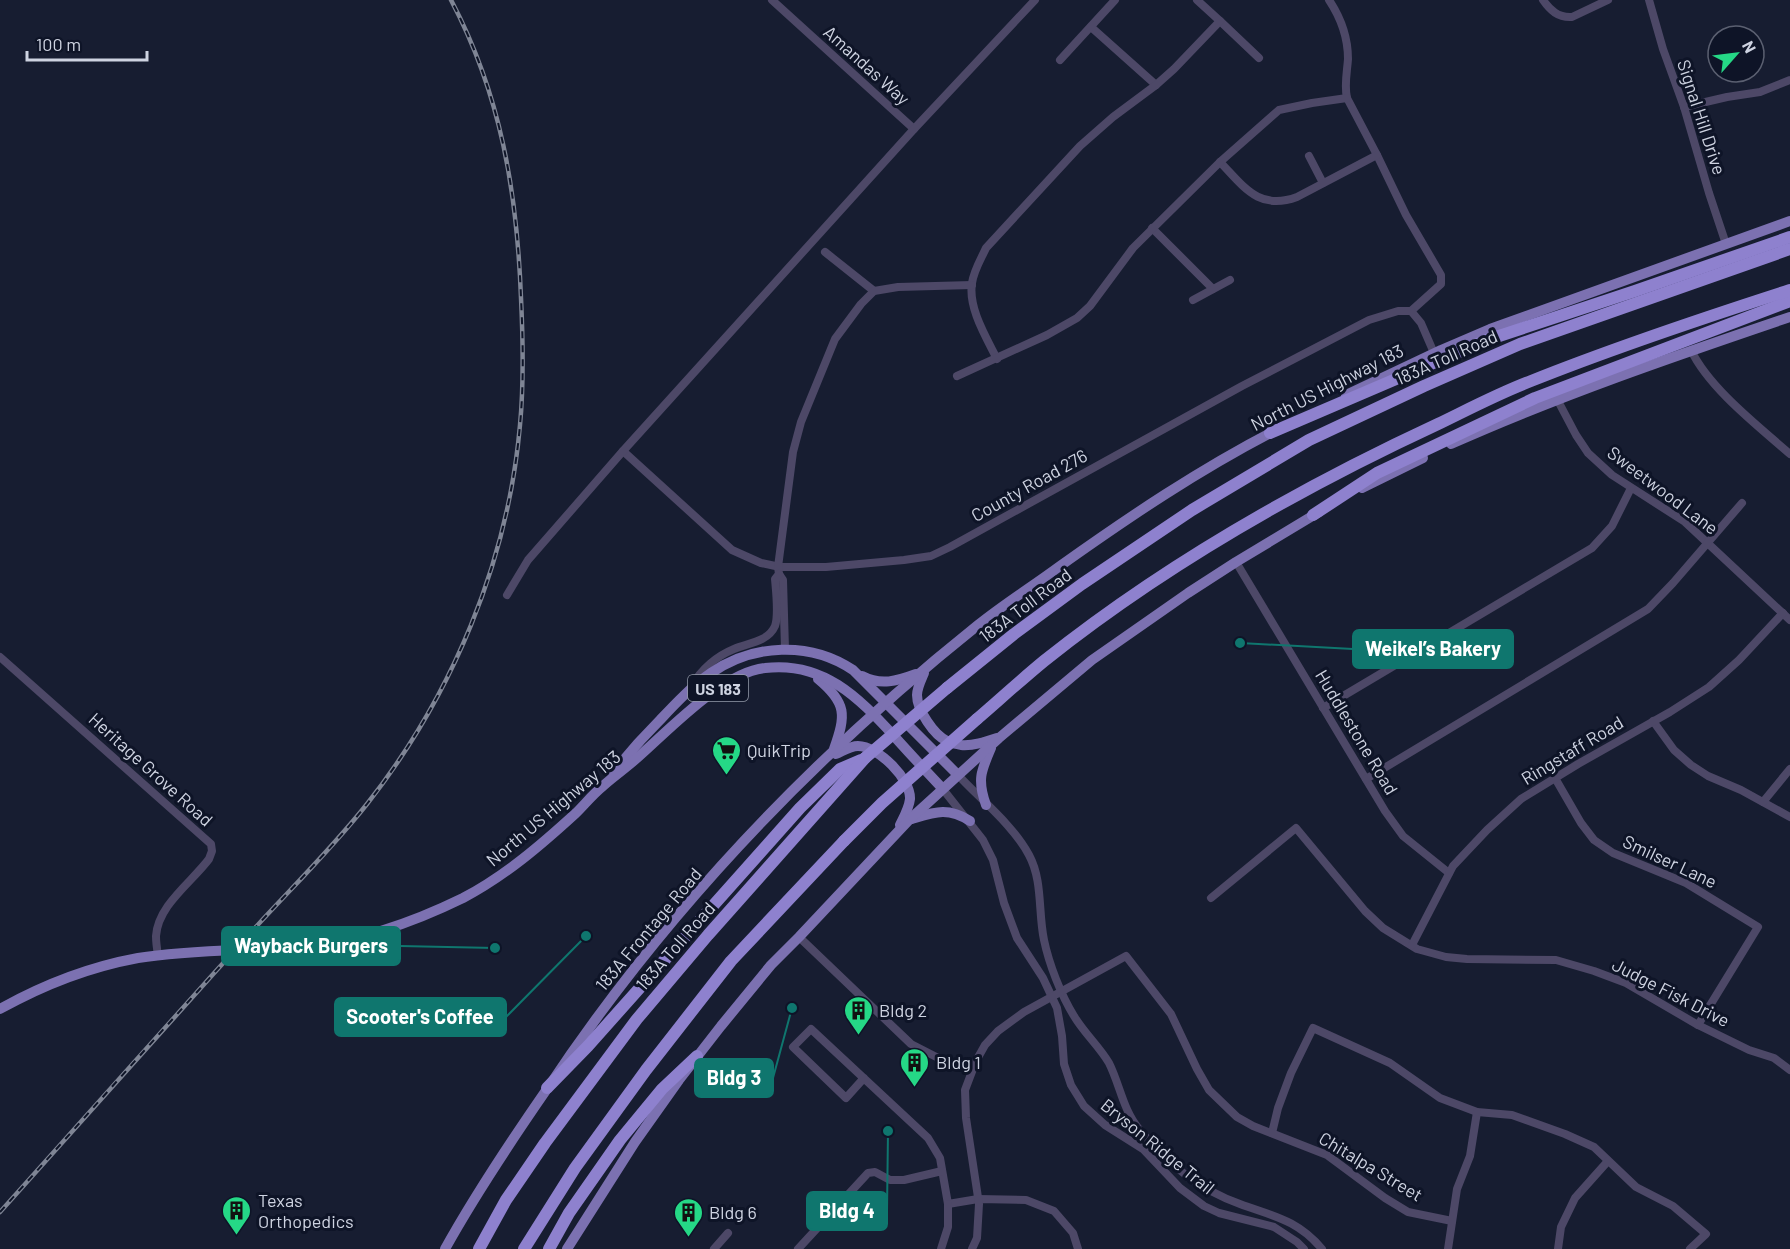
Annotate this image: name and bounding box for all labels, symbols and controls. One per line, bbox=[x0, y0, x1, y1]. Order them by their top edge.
street label: Amandas Way bbox=[819, 21, 915, 109]
scale bar bbox=[27, 24, 147, 62]
north arrow bbox=[1706, 24, 1766, 84]
text: 100 m bbox=[36, 33, 81, 55]
text: N bbox=[1739, 38, 1761, 56]
street label: Signal Hill Drive bbox=[1673, 57, 1731, 177]
street label: 183A Toll Road bbox=[1391, 325, 1501, 389]
street label: North US Highway 183 bbox=[1247, 339, 1407, 435]
street label: Sweetwood Lane bbox=[1603, 441, 1723, 539]
street label: County Road 276 bbox=[967, 444, 1091, 526]
street label: 183A Toll Road bbox=[974, 563, 1076, 647]
callout: Weikel’s Bakery bbox=[1353, 630, 1513, 668]
text: Weikel’s Bakery bbox=[1365, 636, 1501, 660]
street label: Huddlestone Road bbox=[1311, 665, 1403, 799]
road number: US 183 bbox=[688, 675, 748, 701]
street label: Heritage Grove Road bbox=[84, 708, 218, 830]
street label: Ringstaff Road bbox=[1517, 711, 1627, 789]
supermarket icon: QuikTrip bbox=[710, 734, 742, 776]
place label: QuikTrip bbox=[747, 739, 811, 761]
street label: North US Highway 183 bbox=[481, 745, 625, 871]
street label: Smilser Lane bbox=[1620, 830, 1720, 892]
street label: 183A Frontage Road bbox=[590, 863, 706, 995]
street label: 183A Toll Road bbox=[631, 897, 719, 995]
callout: Wayback Burgers bbox=[222, 927, 400, 965]
text: Wayback Burgers bbox=[234, 933, 388, 957]
street label: Judge Fisk Drive bbox=[1609, 953, 1733, 1031]
building icon: Bldg 2 bbox=[842, 994, 874, 1036]
callout: Scooter's Coffee bbox=[335, 998, 506, 1036]
place label: Bldg 2 bbox=[879, 999, 927, 1021]
text: Scooter's Coffee bbox=[346, 1004, 494, 1028]
building icon: Bldg 1 bbox=[899, 1046, 931, 1088]
place label: Bldg 1 bbox=[936, 1051, 981, 1073]
callout: Bldg 3 bbox=[695, 1059, 773, 1097]
text: Bldg 3 bbox=[707, 1065, 761, 1089]
street label: Bryson Ridge Trail bbox=[1097, 1093, 1219, 1199]
street label: Chitalpa Street bbox=[1315, 1126, 1427, 1206]
place label: Texas Orthopedics bbox=[258, 1189, 354, 1232]
callout: Bldg 4 bbox=[807, 1192, 887, 1230]
building icon: Texas Orthopedics bbox=[221, 1194, 253, 1236]
building icon: Bldg 6 bbox=[672, 1196, 704, 1238]
text: Bldg 4 bbox=[819, 1198, 875, 1222]
place label: Bldg 6 bbox=[709, 1201, 757, 1223]

